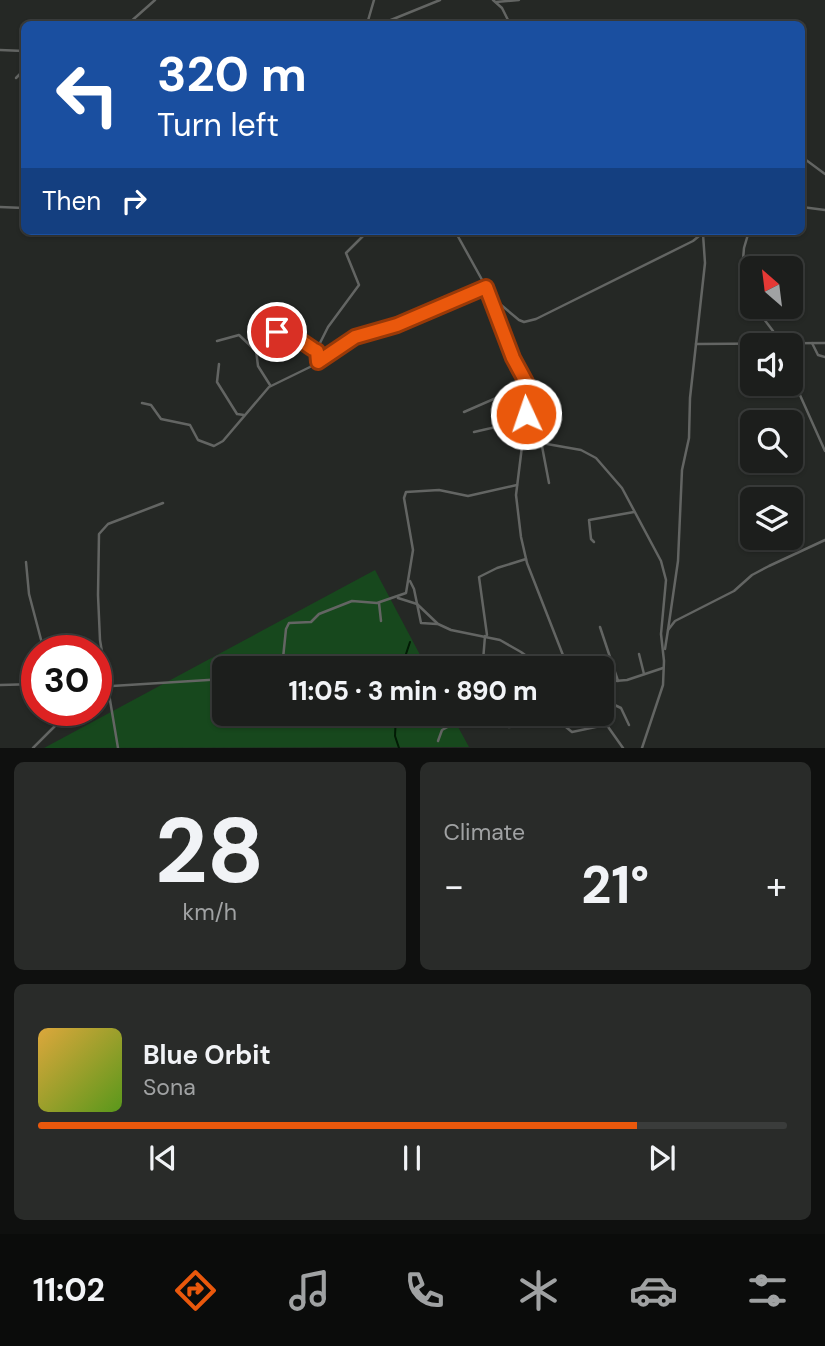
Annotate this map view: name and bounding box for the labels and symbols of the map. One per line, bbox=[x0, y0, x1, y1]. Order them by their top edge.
north arrow bbox=[740, 256, 803, 318]
pin bbox=[247, 302, 307, 362]
position arrow bbox=[489, 377, 563, 451]
speed limit sign: 30 bbox=[21, 635, 112, 726]

